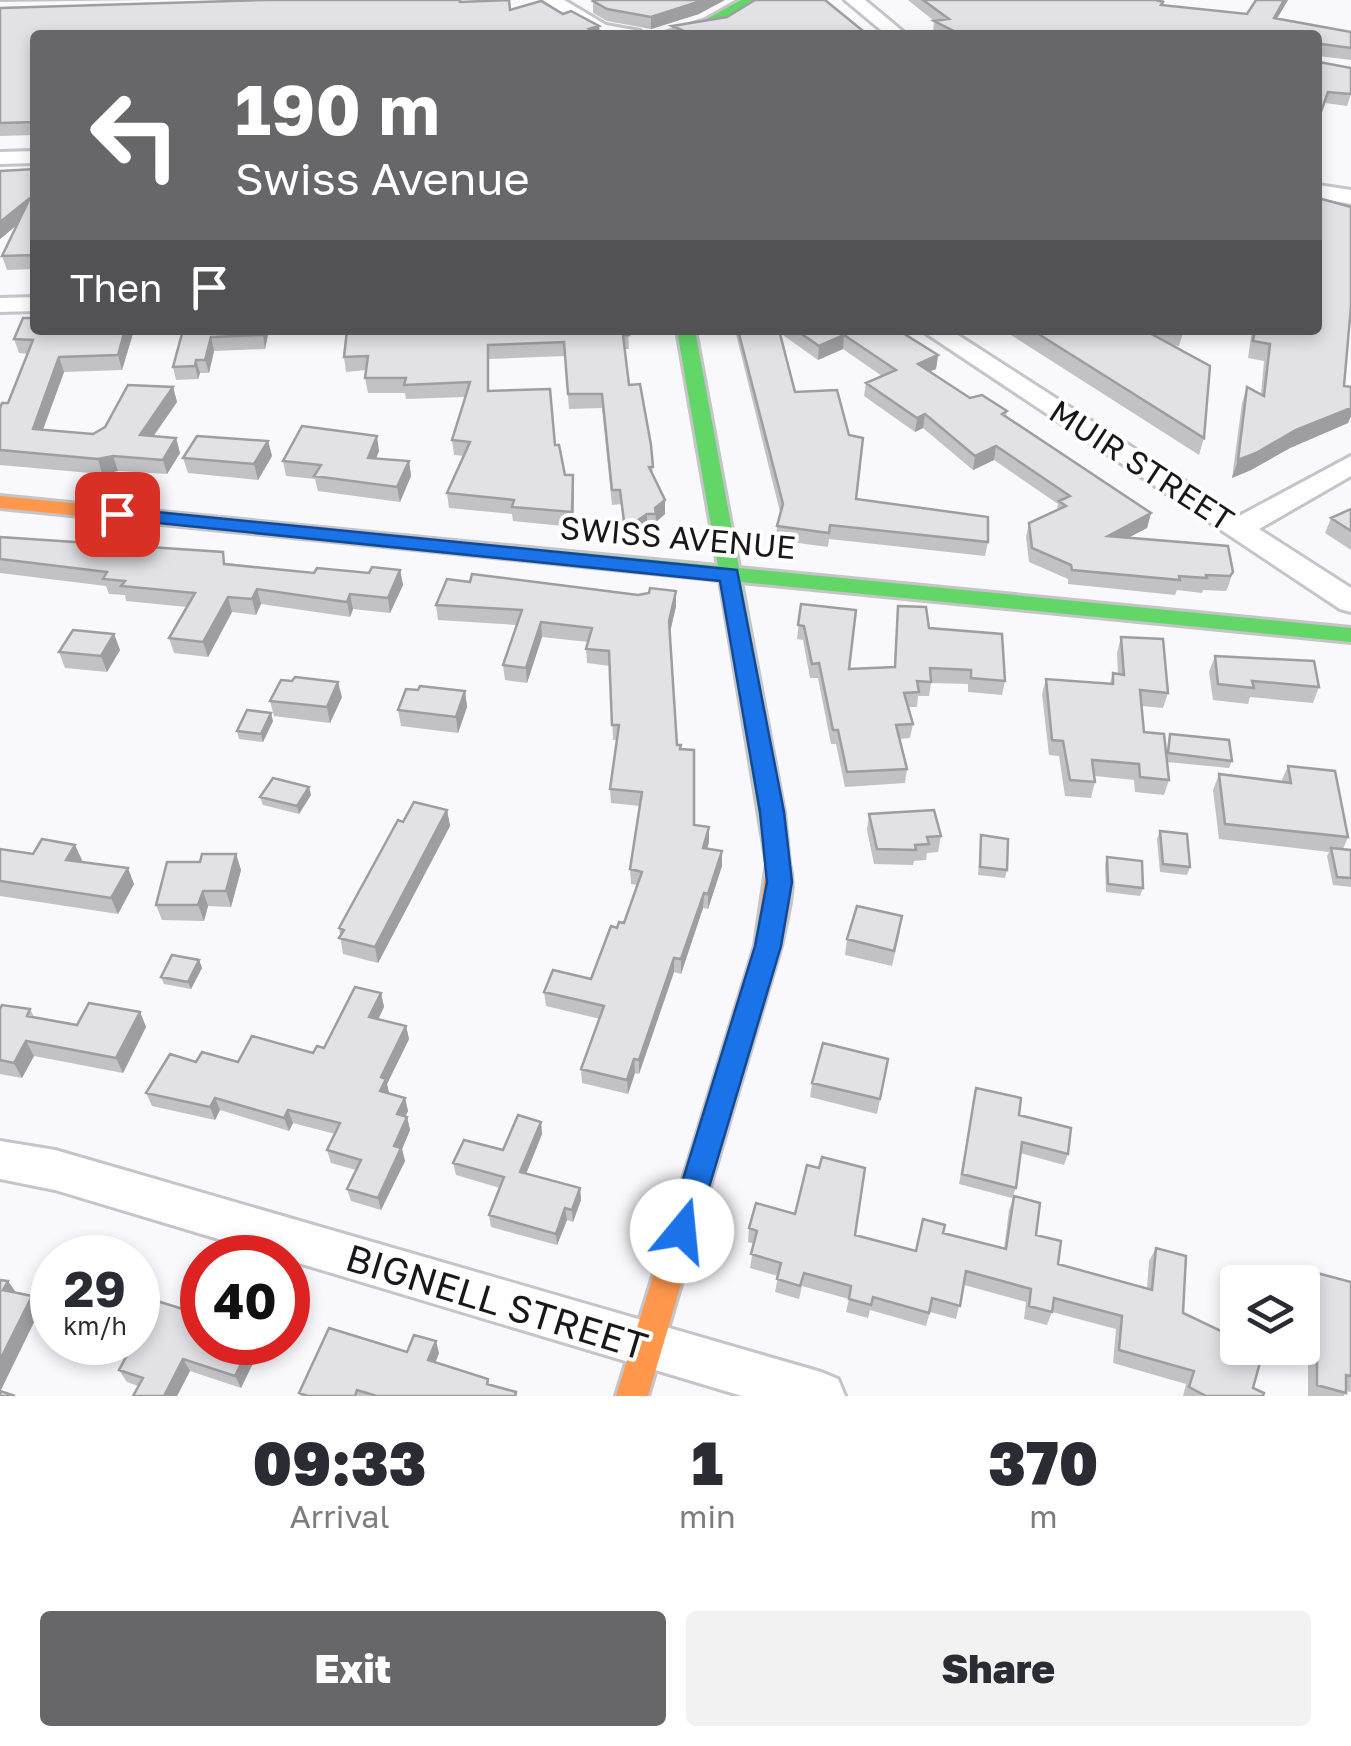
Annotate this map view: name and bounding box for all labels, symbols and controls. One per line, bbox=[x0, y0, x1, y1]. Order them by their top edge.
text: 190 m bbox=[235, 66, 440, 150]
icon: left bbox=[70, 70, 200, 200]
text: Swiss Avenue bbox=[235, 151, 530, 205]
icon: arrive bbox=[182, 260, 237, 315]
text: Then bbox=[70, 265, 162, 310]
street label: MUIR STREET bbox=[1043, 391, 1241, 539]
pin bbox=[75, 472, 160, 557]
icon: arrive bbox=[90, 487, 145, 542]
street label: SWISS AVENUE bbox=[558, 508, 798, 566]
position arrow bbox=[630, 1179, 734, 1283]
street label: BIGNELL STREET bbox=[341, 1234, 653, 1368]
speed limit sign: 40 bbox=[180, 1235, 310, 1365]
text: 29 bbox=[64, 1258, 126, 1318]
map controls bbox=[1220, 1265, 1320, 1365]
button: layers bbox=[1220, 1265, 1320, 1365]
text: km/h bbox=[63, 1310, 127, 1341]
text: 09:33 bbox=[253, 1426, 427, 1498]
text: 1 bbox=[692, 1426, 723, 1498]
text: 370 bbox=[988, 1426, 1098, 1498]
text: Arrival bbox=[289, 1497, 390, 1535]
text: min bbox=[679, 1497, 736, 1535]
text: m bbox=[1029, 1497, 1058, 1535]
button: Exit bbox=[40, 1611, 666, 1726]
button: Share bbox=[686, 1611, 1311, 1726]

